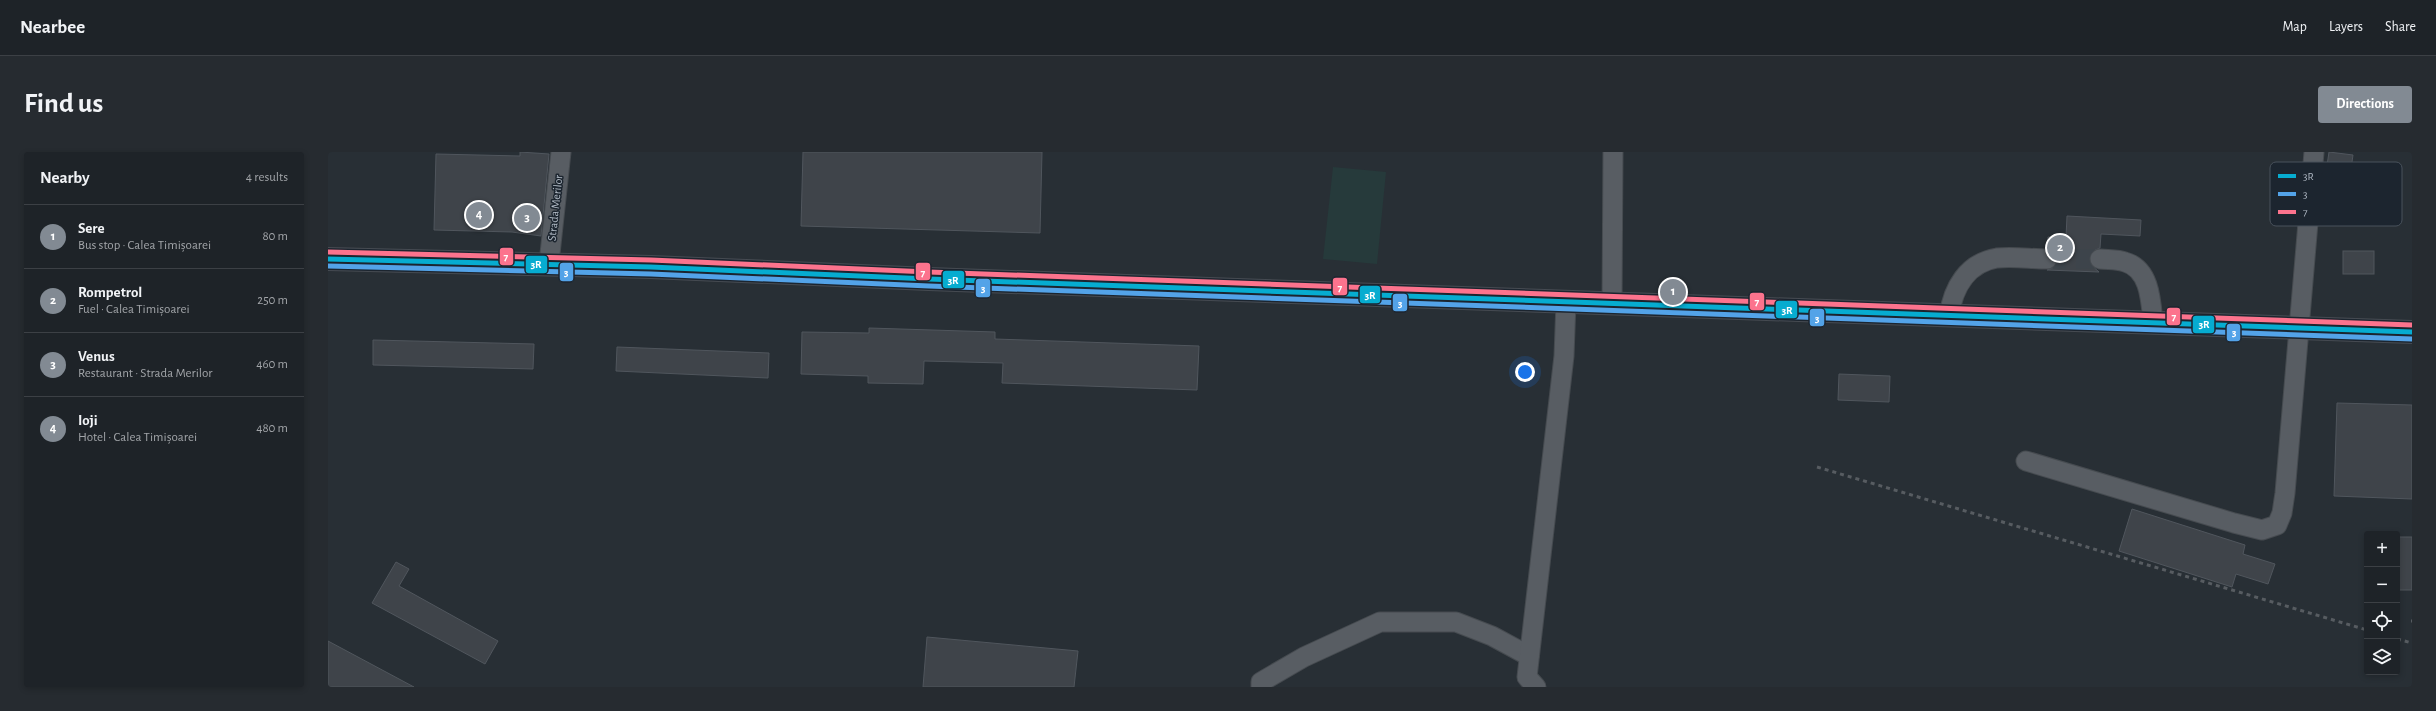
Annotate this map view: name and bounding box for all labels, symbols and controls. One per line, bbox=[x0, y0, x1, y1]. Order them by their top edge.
text: Nearbee bbox=[20, 18, 85, 37]
text: Map bbox=[2282, 20, 2307, 34]
text: Layers bbox=[2329, 20, 2363, 34]
text: Share bbox=[2385, 20, 2416, 34]
button: Directions bbox=[2318, 86, 2412, 123]
text: Find us bbox=[24, 90, 103, 118]
legend bbox=[2270, 162, 2402, 226]
text: Nearby bbox=[40, 169, 90, 186]
text: 4 results bbox=[246, 171, 288, 184]
text: 3R bbox=[2303, 171, 2314, 182]
street label: Strada Merilor bbox=[546, 174, 564, 242]
text: 3 bbox=[2303, 189, 2308, 200]
pin: 4 bbox=[466, 200, 492, 230]
pin: 3 bbox=[514, 203, 540, 233]
text: 7 bbox=[2303, 207, 2308, 218]
text: Sere bbox=[78, 221, 105, 236]
text: 1 bbox=[51, 230, 55, 243]
text: 80 m bbox=[262, 230, 288, 243]
pin: 2 bbox=[2047, 233, 2073, 263]
text: Bus stop · Calea Timișoarei bbox=[78, 239, 211, 252]
line badge: 7 bbox=[499, 247, 514, 266]
text: 7 bbox=[504, 251, 509, 262]
line badge: 3R bbox=[525, 255, 548, 274]
text: 3R bbox=[530, 259, 542, 270]
line badge: 3 bbox=[559, 262, 574, 282]
line badge: 7 bbox=[915, 262, 931, 281]
text: 3 bbox=[564, 267, 569, 278]
text: 7 bbox=[921, 267, 926, 278]
line badge: 3R bbox=[942, 270, 965, 289]
text: 3R bbox=[947, 275, 959, 286]
line badge: 7 bbox=[1332, 277, 1348, 296]
pin: 1 bbox=[1660, 277, 1686, 307]
line badge: 3 bbox=[975, 278, 991, 298]
text: 7 bbox=[1338, 282, 1343, 293]
text: 3 bbox=[981, 283, 986, 294]
text: Rompetrol bbox=[78, 285, 142, 300]
line badge: 3R bbox=[1359, 285, 1381, 304]
text: 3R bbox=[1364, 290, 1376, 301]
line badge: 7 bbox=[1749, 292, 1765, 311]
line badge: 3 bbox=[1392, 293, 1408, 312]
text: 2 bbox=[50, 294, 56, 307]
text: 250 m bbox=[257, 294, 288, 307]
text: 7 bbox=[1755, 296, 1760, 307]
text: 3 bbox=[1398, 298, 1403, 309]
line badge: 3R bbox=[1775, 300, 1798, 319]
text: Fuel · Calea Timișoarei bbox=[78, 303, 190, 316]
text: 3R bbox=[1781, 305, 1793, 316]
line badge: 7 bbox=[2166, 307, 2181, 326]
line badge: 3 bbox=[1809, 308, 1825, 327]
text: 7 bbox=[2172, 311, 2177, 322]
text: 3 bbox=[1815, 313, 1820, 324]
line badge: 3R bbox=[2192, 315, 2215, 334]
text: 3R bbox=[2198, 319, 2210, 330]
line badge: 3 bbox=[2226, 323, 2241, 342]
text: 3 bbox=[2232, 327, 2237, 338]
text: Venus bbox=[78, 349, 115, 364]
text: 3 bbox=[50, 358, 56, 371]
text: 460 m bbox=[256, 358, 288, 371]
your location bbox=[1515, 362, 1535, 382]
text: Restaurant · Strada Merilor bbox=[78, 367, 213, 380]
text: Ioji bbox=[78, 413, 98, 428]
text: 4 bbox=[50, 422, 56, 435]
text: 480 m bbox=[256, 422, 288, 435]
text: Hotel · Calea Timișoarei bbox=[78, 431, 197, 444]
map controls bbox=[2364, 531, 2400, 675]
button: + bbox=[2364, 531, 2400, 567]
button: − bbox=[2364, 567, 2400, 603]
button: locate bbox=[2364, 603, 2400, 639]
button: layers bbox=[2364, 639, 2400, 675]

